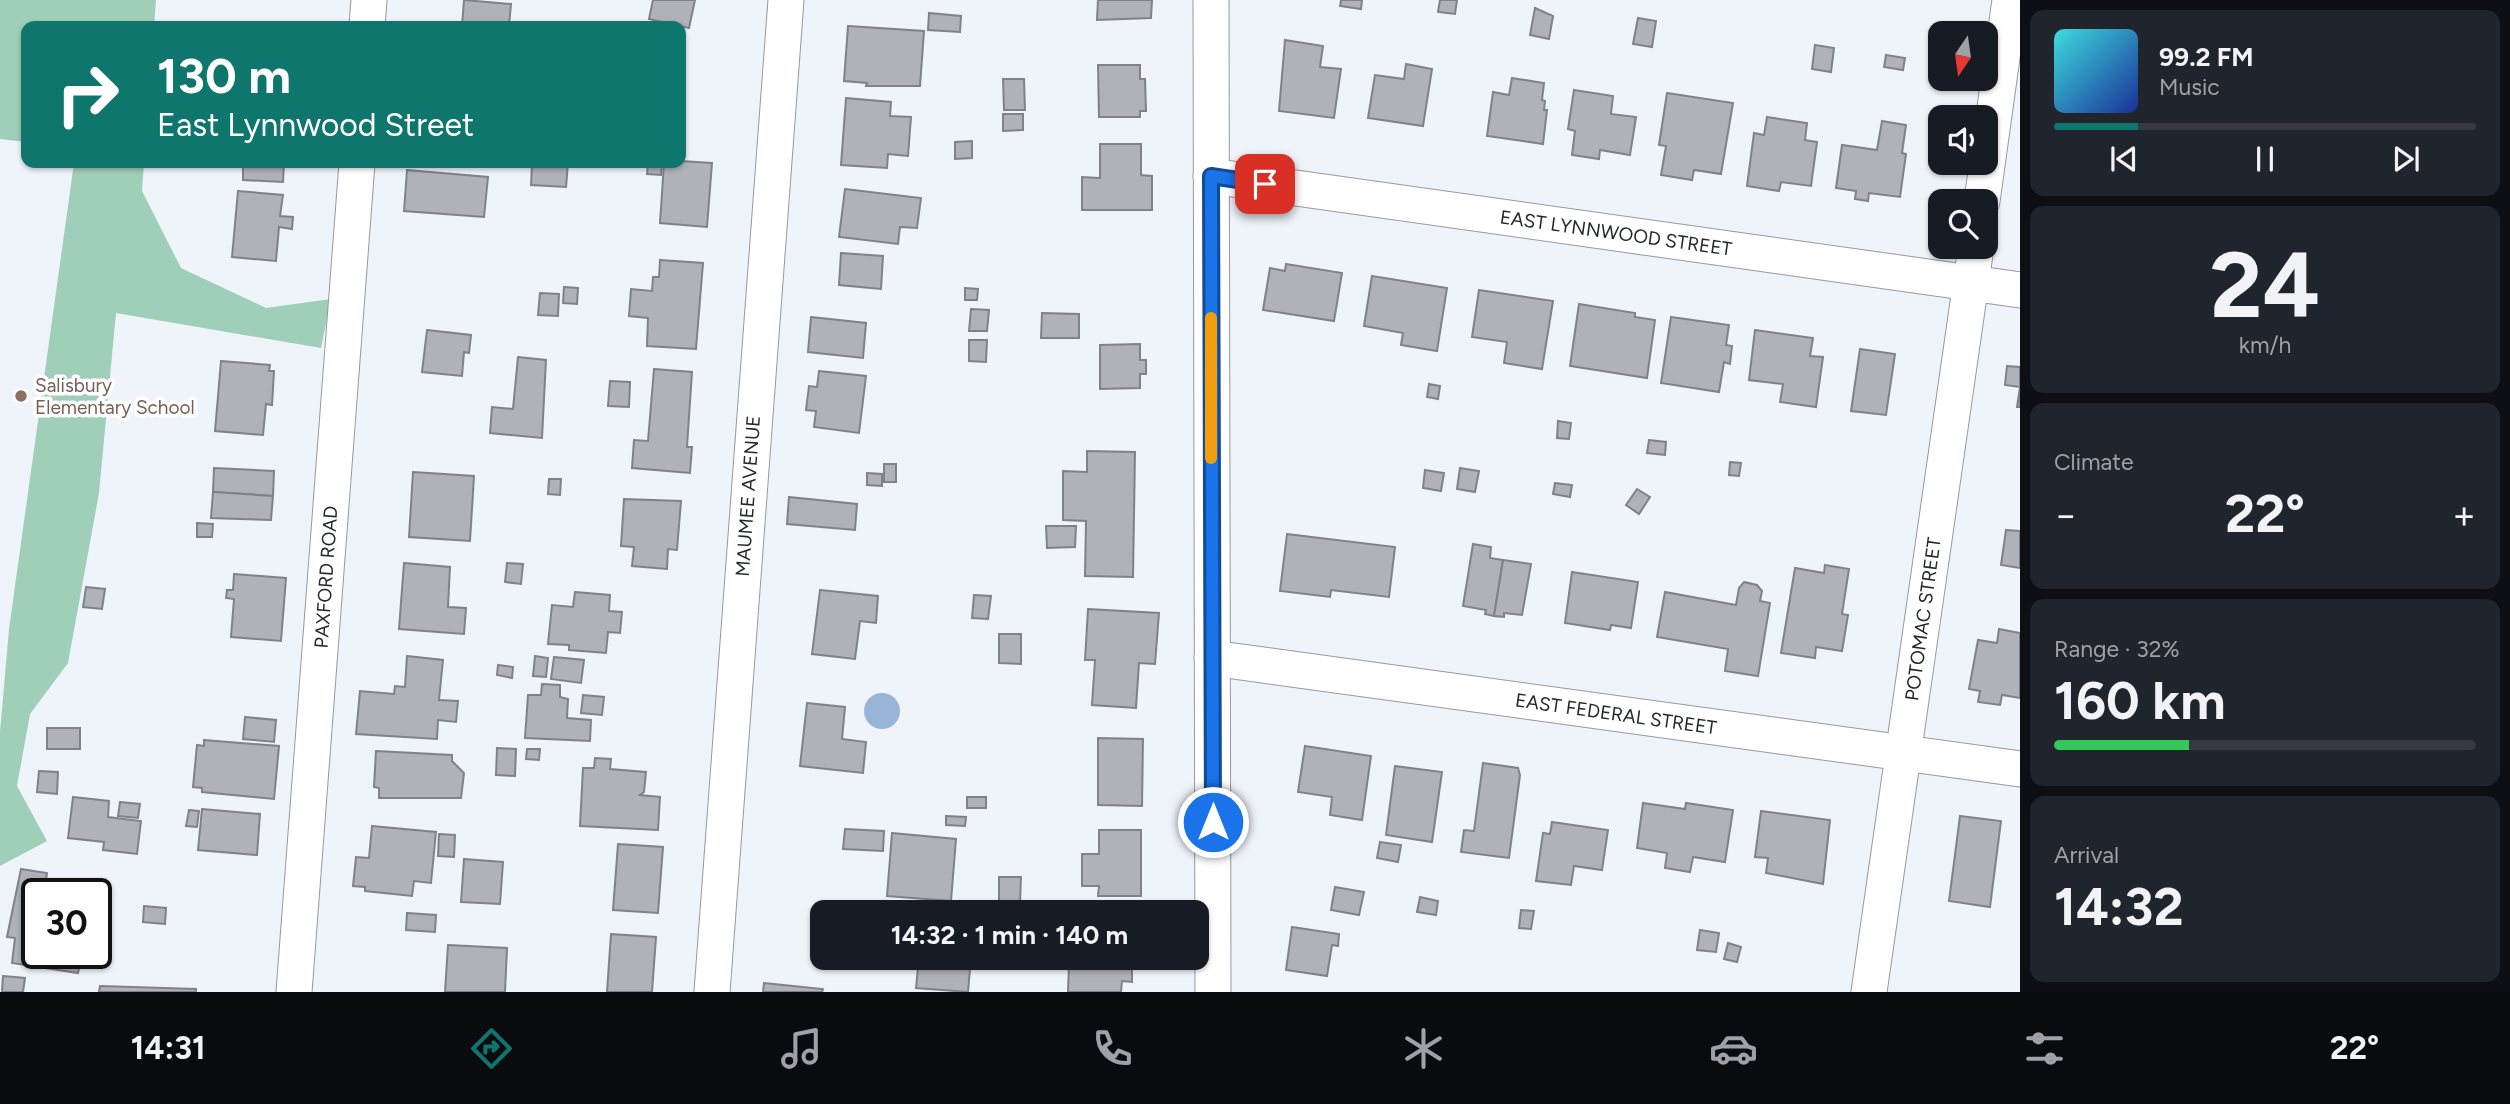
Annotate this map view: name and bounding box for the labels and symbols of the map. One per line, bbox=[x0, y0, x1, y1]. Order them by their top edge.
north arrow bbox=[1928, 21, 1998, 91]
pin bbox=[1235, 154, 1295, 214]
street label: EAST LYNNWOOD STREET bbox=[1499, 205, 1734, 261]
place label: Salisbury Elementary School bbox=[35, 374, 195, 419]
marker: Salisbury Elementary School bbox=[13, 388, 29, 404]
street label: MAUMEE AVENUE bbox=[731, 415, 765, 577]
street label: PAXFORD ROAD bbox=[310, 505, 342, 649]
street label: POTOMAC STREET bbox=[1900, 535, 1946, 702]
street label: EAST FEDERAL STREET bbox=[1514, 688, 1719, 740]
position arrow bbox=[1176, 785, 1250, 859]
speed limit sign: 30 bbox=[21, 878, 112, 969]

